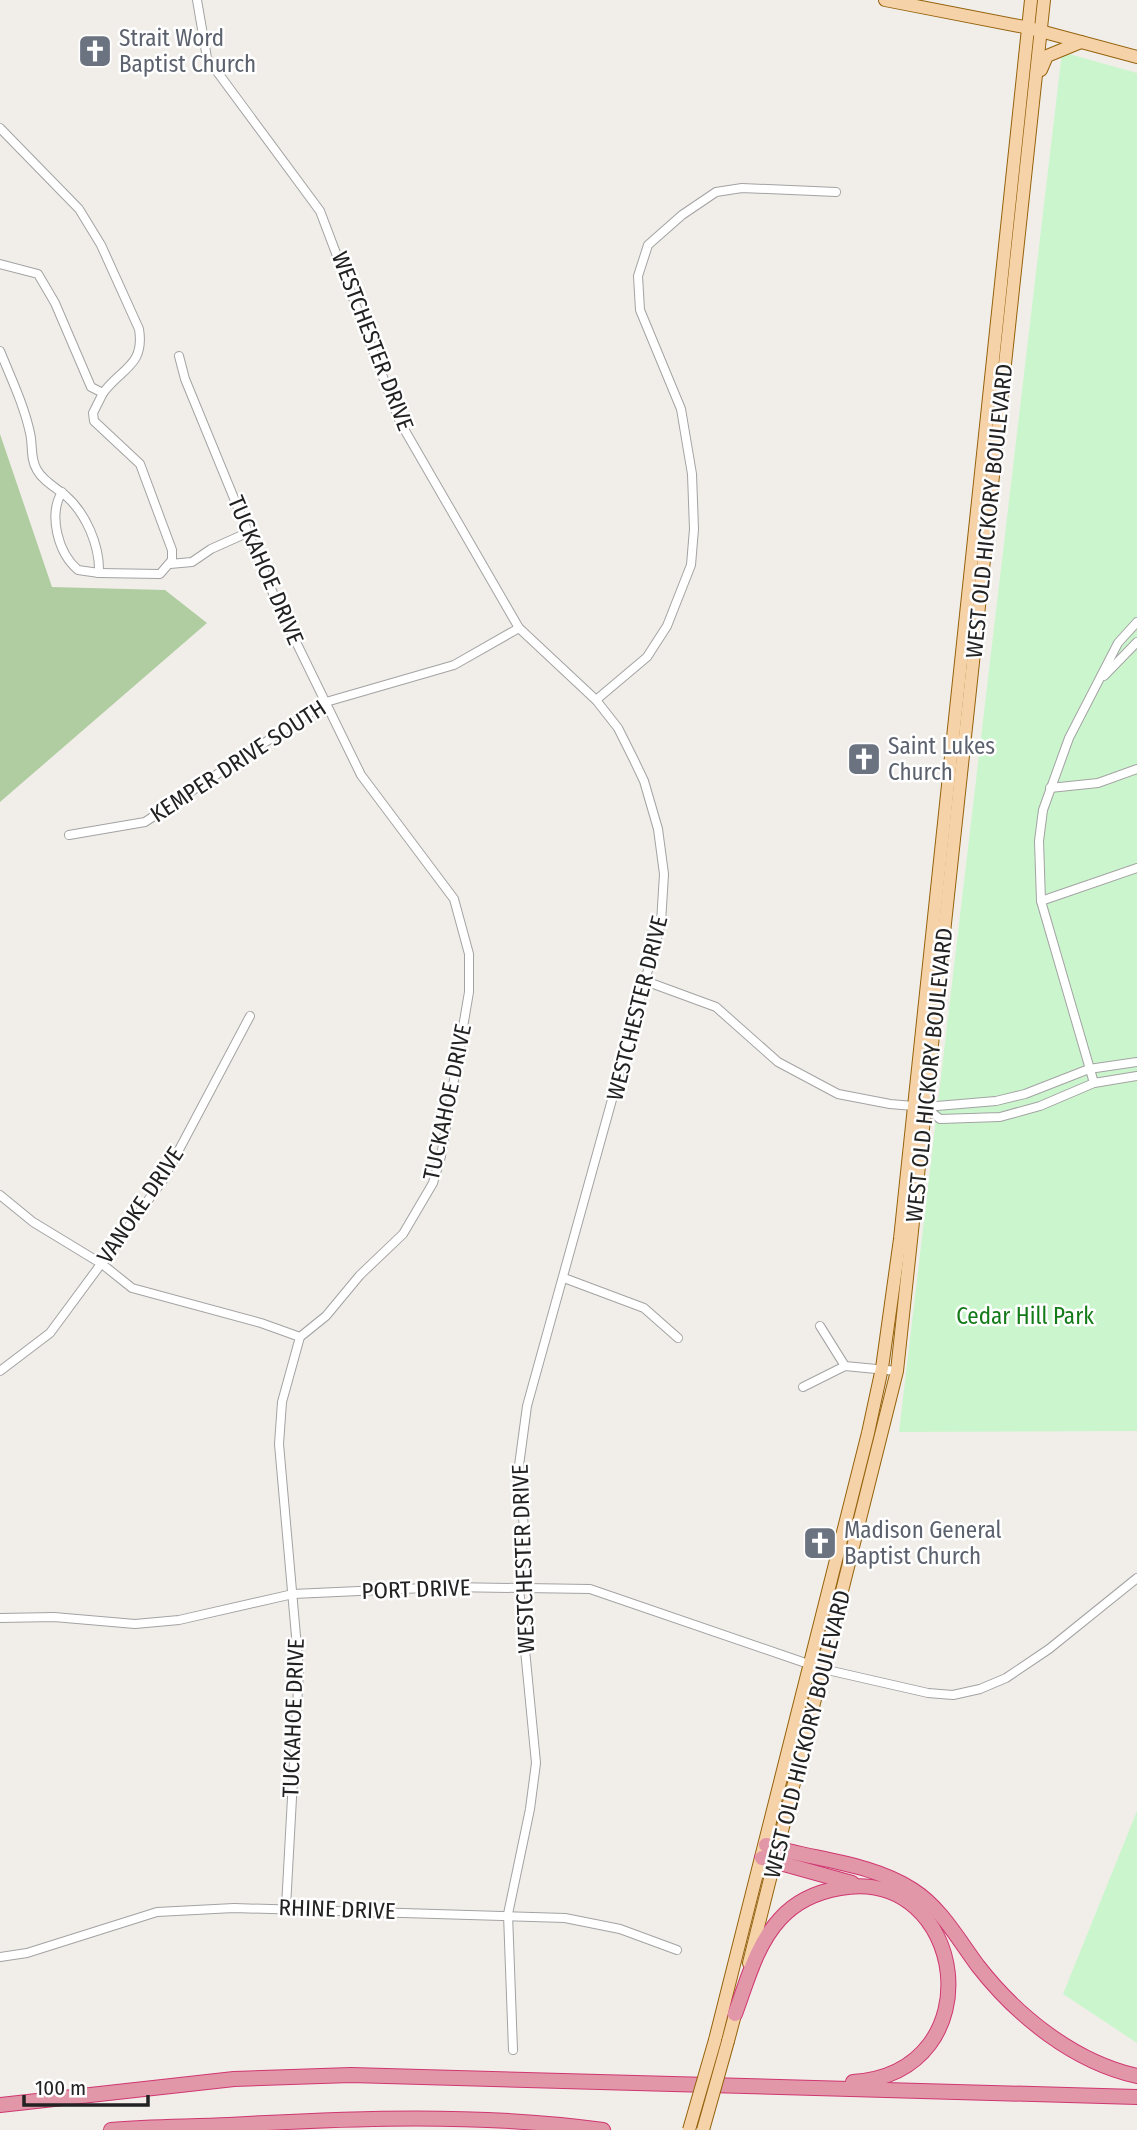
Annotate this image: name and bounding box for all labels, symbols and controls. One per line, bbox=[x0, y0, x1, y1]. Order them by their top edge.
place label: Strait Word Baptist Church bbox=[119, 24, 256, 78]
church icon: Strait Word Baptist Church bbox=[76, 32, 114, 70]
street label: WESTCHESTER DRIVE bbox=[326, 248, 420, 434]
street label: WEST OLD HICKORY BOULEVARD bbox=[960, 362, 1018, 660]
street label: TUCKAHOE DRIVE bbox=[222, 491, 310, 649]
street label: KEMPER DRIVE SOUTH bbox=[145, 694, 331, 828]
place label: Saint Lukes Church bbox=[888, 732, 995, 786]
church icon: Saint Lukes Church bbox=[845, 740, 883, 778]
street label: WESTCHESTER DRIVE bbox=[601, 913, 673, 1103]
street label: WEST OLD HICKORY BOULEVARD bbox=[900, 926, 958, 1224]
street label: TUCKAHOE DRIVE bbox=[417, 1021, 477, 1183]
street label: VANOKE DRIVE bbox=[91, 1141, 189, 1269]
park label: Cedar Hill Park bbox=[956, 1302, 1094, 1330]
street label: WESTCHESTER DRIVE bbox=[506, 1464, 540, 1654]
place label: Madison General Baptist Church bbox=[844, 1516, 1002, 1570]
church icon: Madison General Baptist Church bbox=[801, 1524, 839, 1562]
street label: PORT DRIVE bbox=[361, 1573, 471, 1605]
street label: WEST OLD HICKORY BOULEVARD bbox=[758, 1587, 856, 1881]
street label: TUCKAHOE DRIVE bbox=[276, 1638, 310, 1798]
street label: RHINE DRIVE bbox=[278, 1893, 396, 1925]
scale bar bbox=[24, 2064, 149, 2108]
text: 100 m bbox=[35, 2075, 86, 2101]

